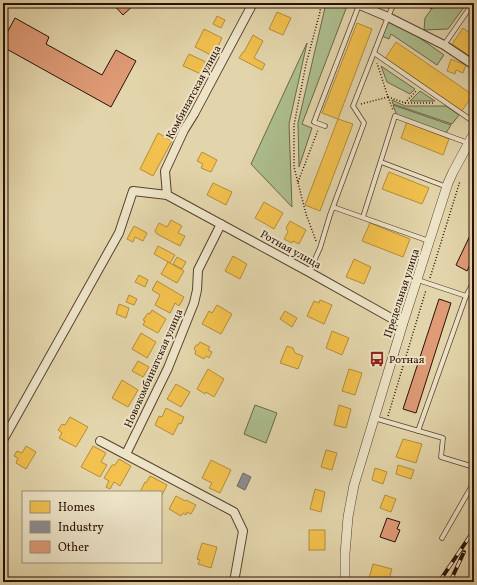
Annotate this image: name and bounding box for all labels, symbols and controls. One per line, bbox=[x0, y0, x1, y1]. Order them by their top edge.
street label: Комбинатская улица bbox=[163, 43, 226, 142]
street label: Ротная улица bbox=[257, 227, 324, 274]
street label: Предельная улица bbox=[381, 246, 424, 340]
street label: Новокомбинатская улица bbox=[121, 306, 188, 430]
bus stop icon: Ротная bbox=[368, 350, 386, 368]
place label: Ротная bbox=[389, 353, 425, 368]
legend bbox=[22, 491, 162, 563]
text: Homes bbox=[58, 500, 95, 516]
text: Industry bbox=[58, 520, 104, 536]
text: Other bbox=[58, 540, 89, 556]

